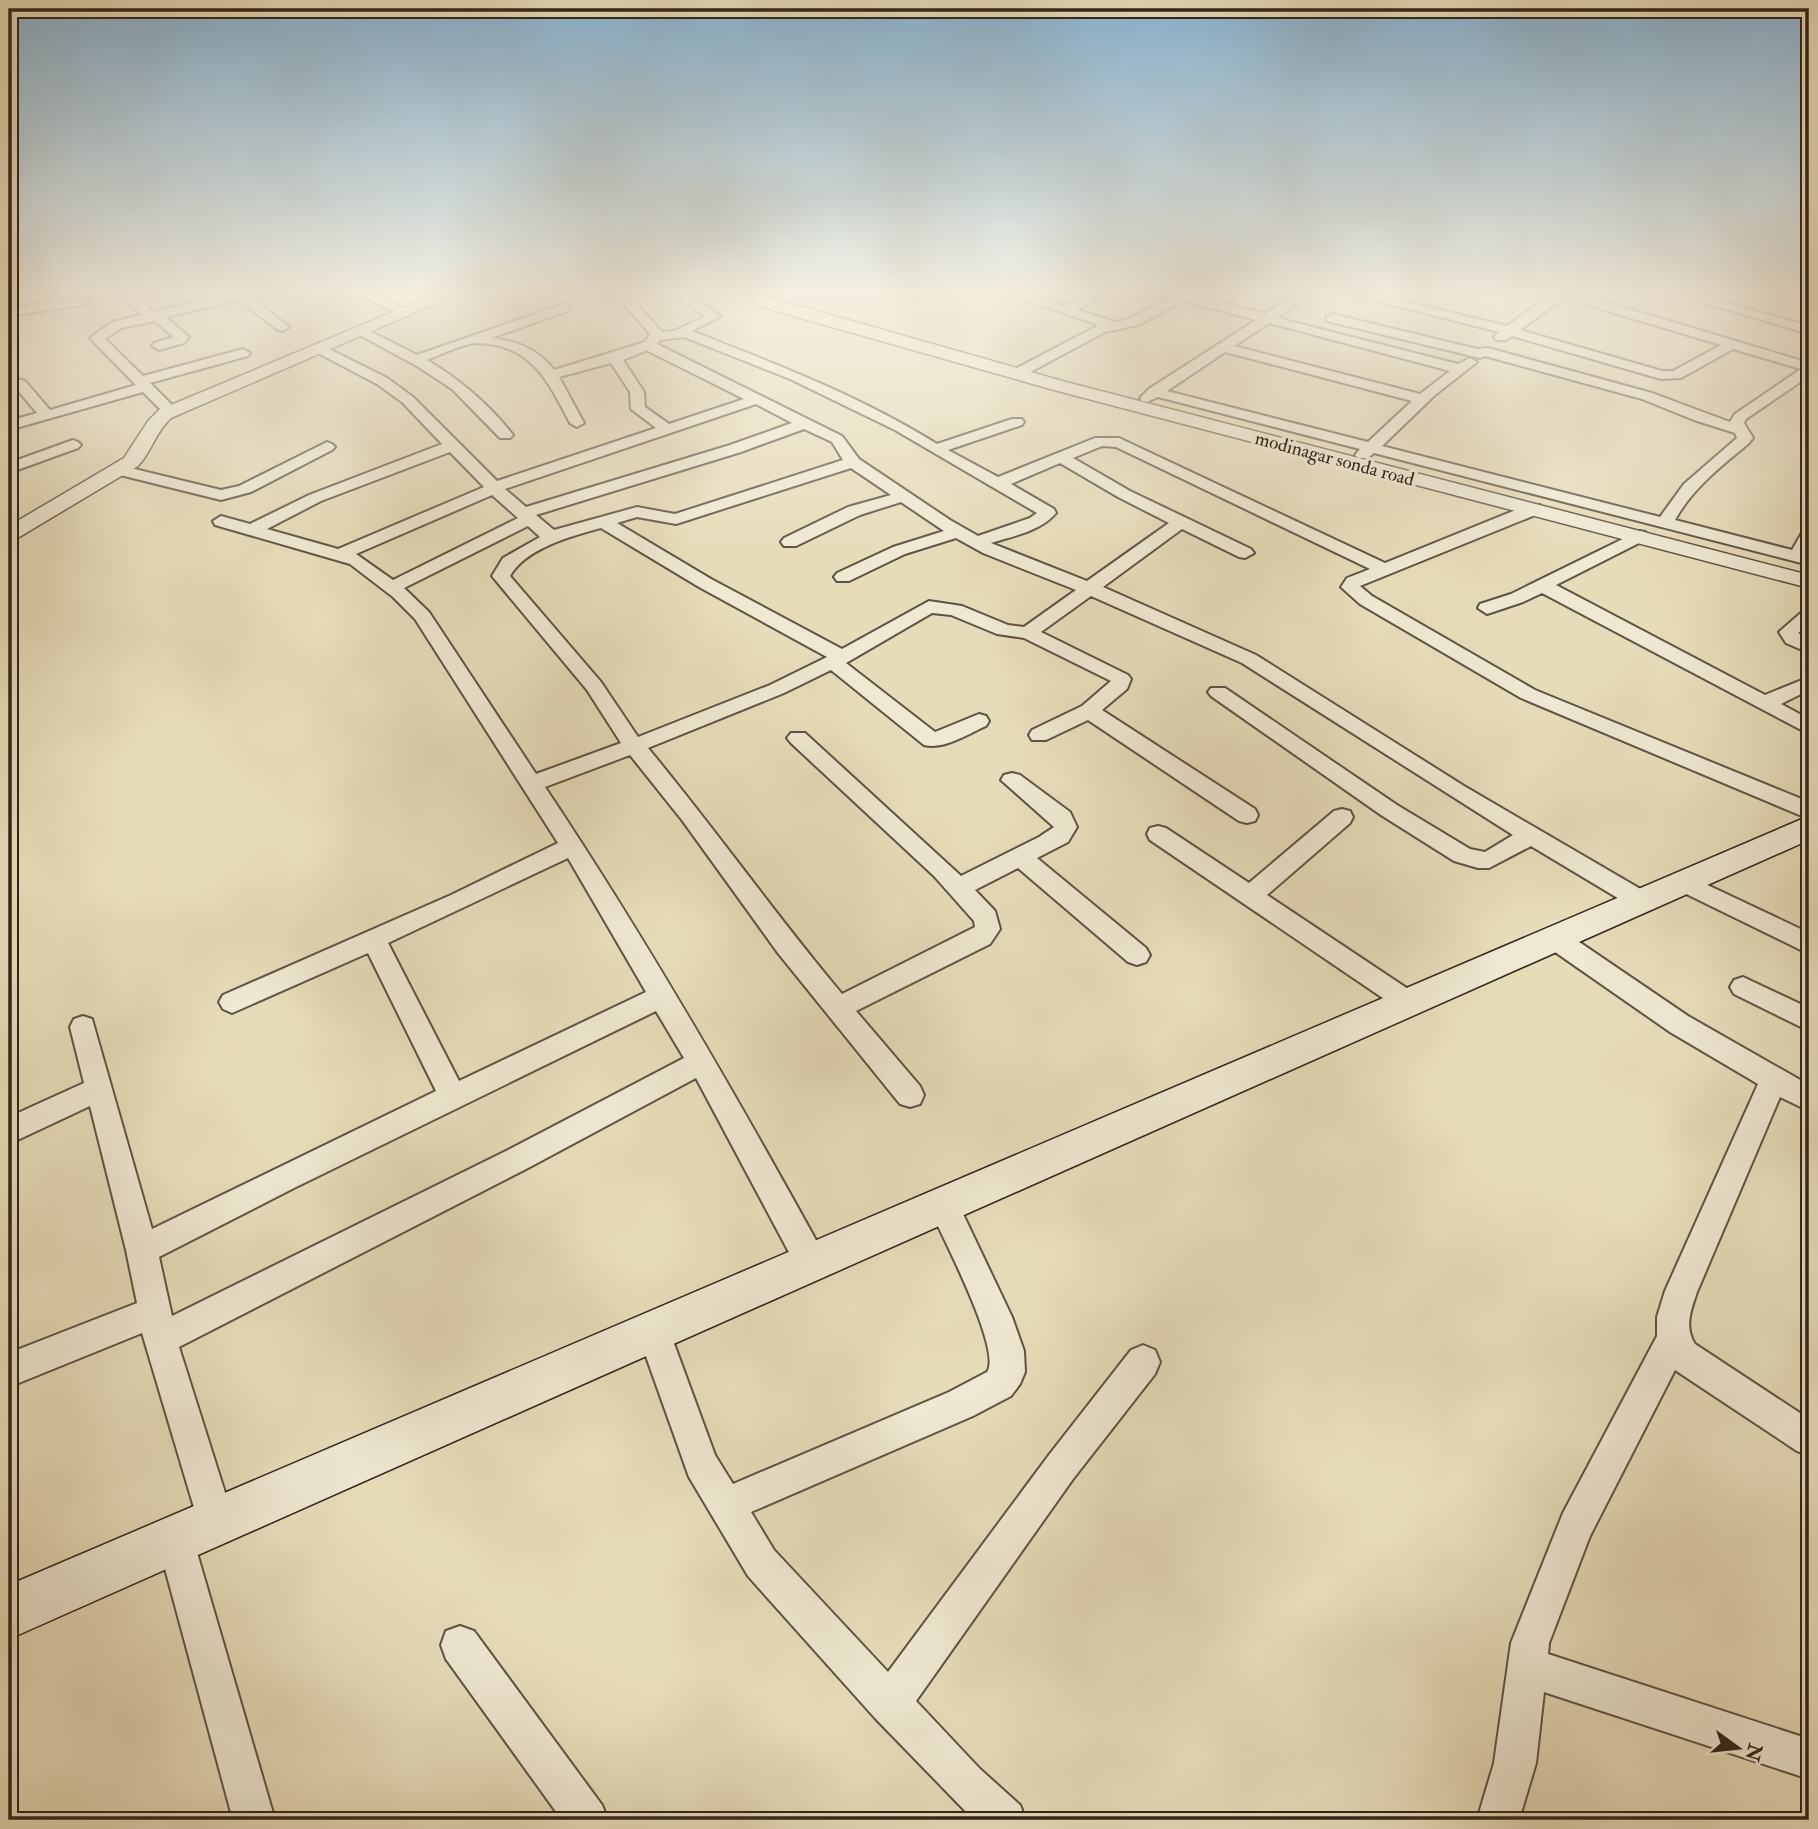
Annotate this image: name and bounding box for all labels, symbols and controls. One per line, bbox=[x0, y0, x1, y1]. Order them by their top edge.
street label: modinagar sonda road bbox=[1252, 426, 1418, 492]
north arrow bbox=[1702, 1714, 1772, 1784]
text: N bbox=[1739, 1740, 1768, 1764]

